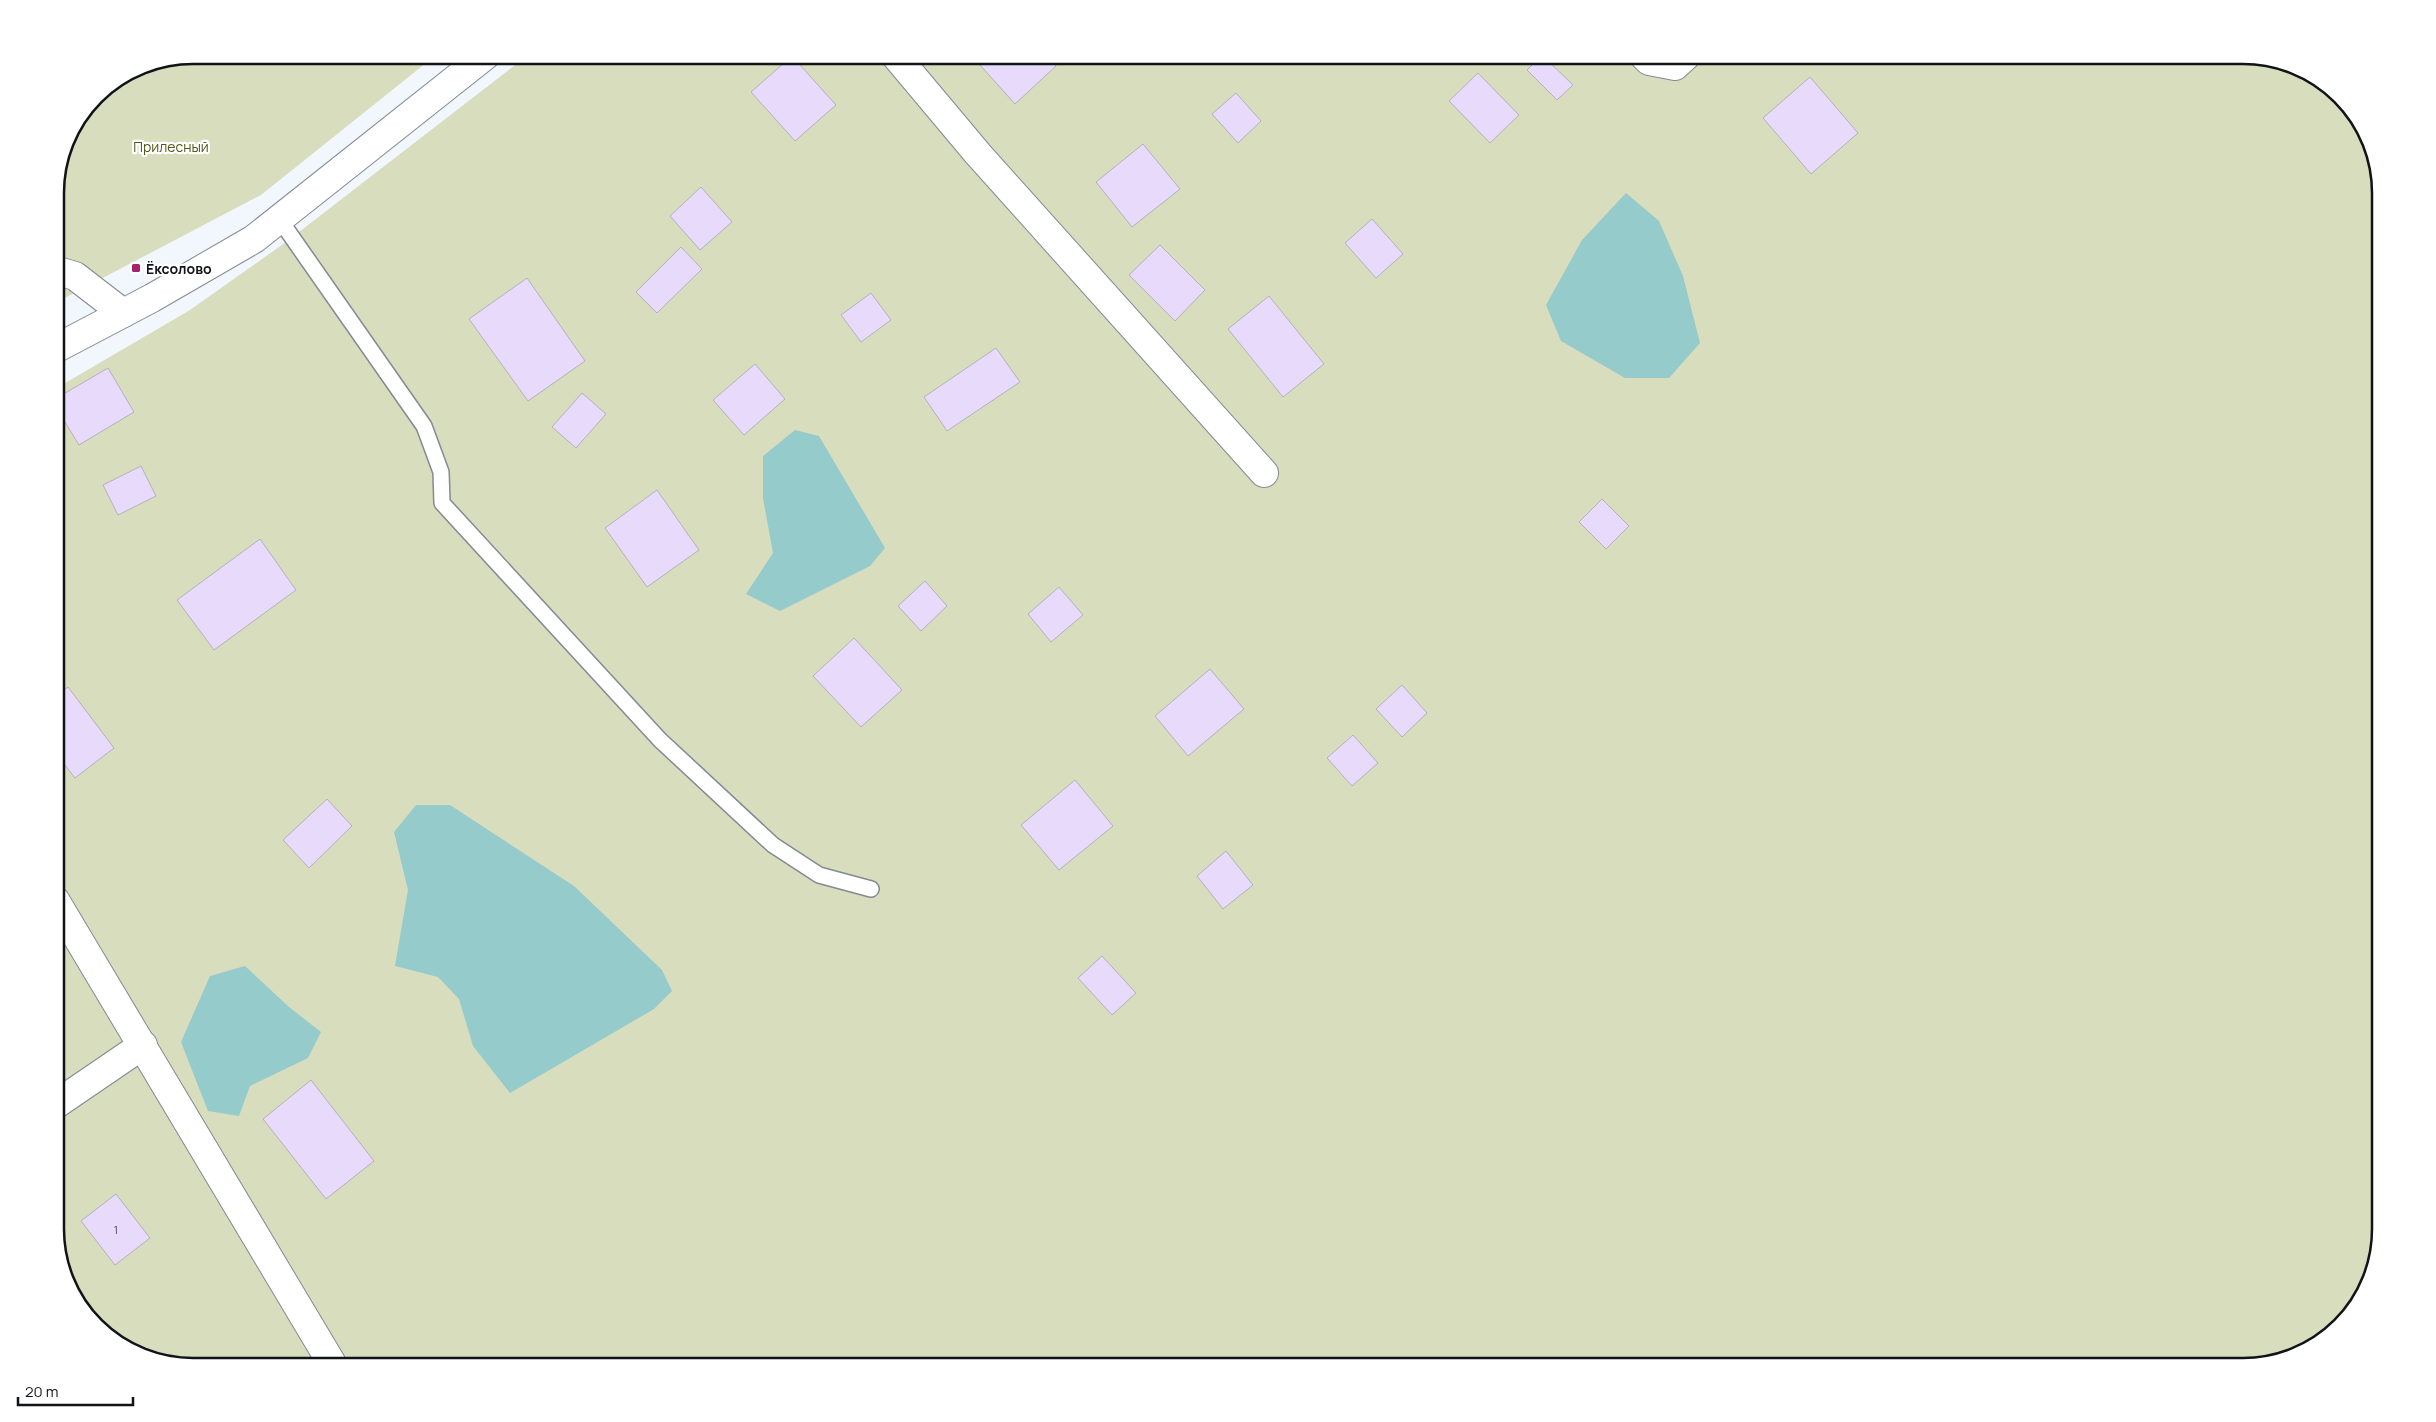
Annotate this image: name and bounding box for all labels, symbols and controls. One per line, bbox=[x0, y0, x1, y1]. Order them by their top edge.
park label: Прилесный bbox=[133, 137, 209, 156]
place label: Ёксолово bbox=[146, 259, 212, 278]
marker: Ёксолово bbox=[130, 262, 142, 274]
house number: 1 bbox=[114, 1222, 118, 1237]
scale bar bbox=[18, 1374, 132, 1406]
text: 20 m bbox=[25, 1381, 58, 1402]

